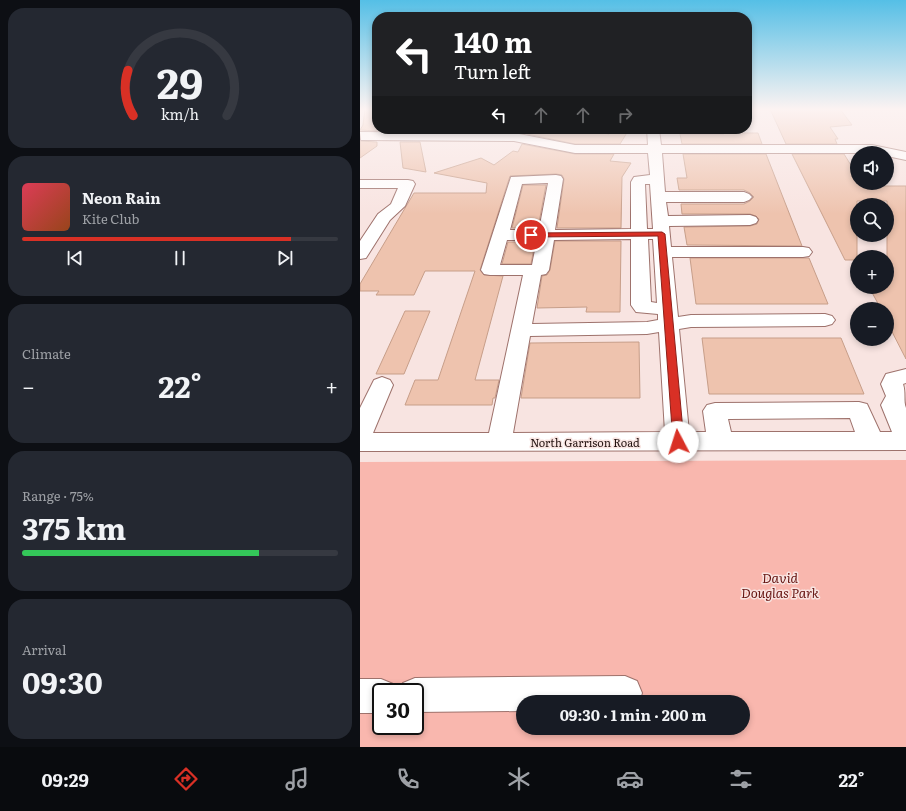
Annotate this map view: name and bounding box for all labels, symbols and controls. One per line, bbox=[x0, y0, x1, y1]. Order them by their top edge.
text: 140 m bbox=[454, 20, 532, 62]
icon: left bbox=[388, 28, 440, 80]
text: 29 bbox=[157, 50, 203, 112]
text: Turn left bbox=[454, 58, 531, 85]
text: km/h bbox=[161, 102, 200, 123]
icon: left bbox=[488, 104, 510, 126]
icon: ahead bbox=[530, 104, 552, 126]
icon: ahead bbox=[572, 104, 594, 126]
icon: right bbox=[614, 104, 636, 126]
map controls bbox=[850, 146, 894, 346]
button: sound bbox=[850, 146, 894, 190]
text: Neon Rain bbox=[82, 186, 161, 209]
button: search bbox=[850, 198, 894, 242]
text: Kite Club bbox=[82, 209, 139, 228]
pin bbox=[514, 218, 548, 252]
icon: arrive bbox=[520, 224, 542, 246]
icon: previous bbox=[64, 247, 86, 269]
icon: pause bbox=[169, 247, 191, 269]
icon: next bbox=[274, 247, 296, 269]
button: + bbox=[850, 250, 894, 294]
button: − bbox=[850, 302, 894, 346]
text: Climate bbox=[22, 344, 71, 363]
text: 22° bbox=[158, 363, 202, 407]
text: − bbox=[22, 369, 35, 402]
text: + bbox=[325, 369, 338, 402]
position arrow bbox=[657, 421, 699, 463]
street label: North Garrison Road bbox=[530, 434, 640, 450]
text: Range · 75% bbox=[22, 486, 94, 505]
text: 375 km bbox=[22, 505, 126, 549]
park label: David Douglas Park bbox=[741, 568, 820, 602]
text: Arrival bbox=[22, 640, 66, 659]
text: 09:30 bbox=[22, 659, 103, 703]
speed limit sign: 30 bbox=[372, 683, 424, 735]
text: 09:30 · 1 min · 200 m bbox=[560, 703, 706, 726]
icon: directions bbox=[172, 765, 200, 793]
icon: music bbox=[283, 765, 311, 793]
icon: phone bbox=[394, 765, 422, 793]
icon: climate bbox=[505, 765, 533, 793]
icon: car bbox=[616, 765, 644, 793]
icon: filters bbox=[727, 765, 755, 793]
text: 09:29 bbox=[42, 766, 89, 793]
text: 22° bbox=[838, 766, 864, 793]

